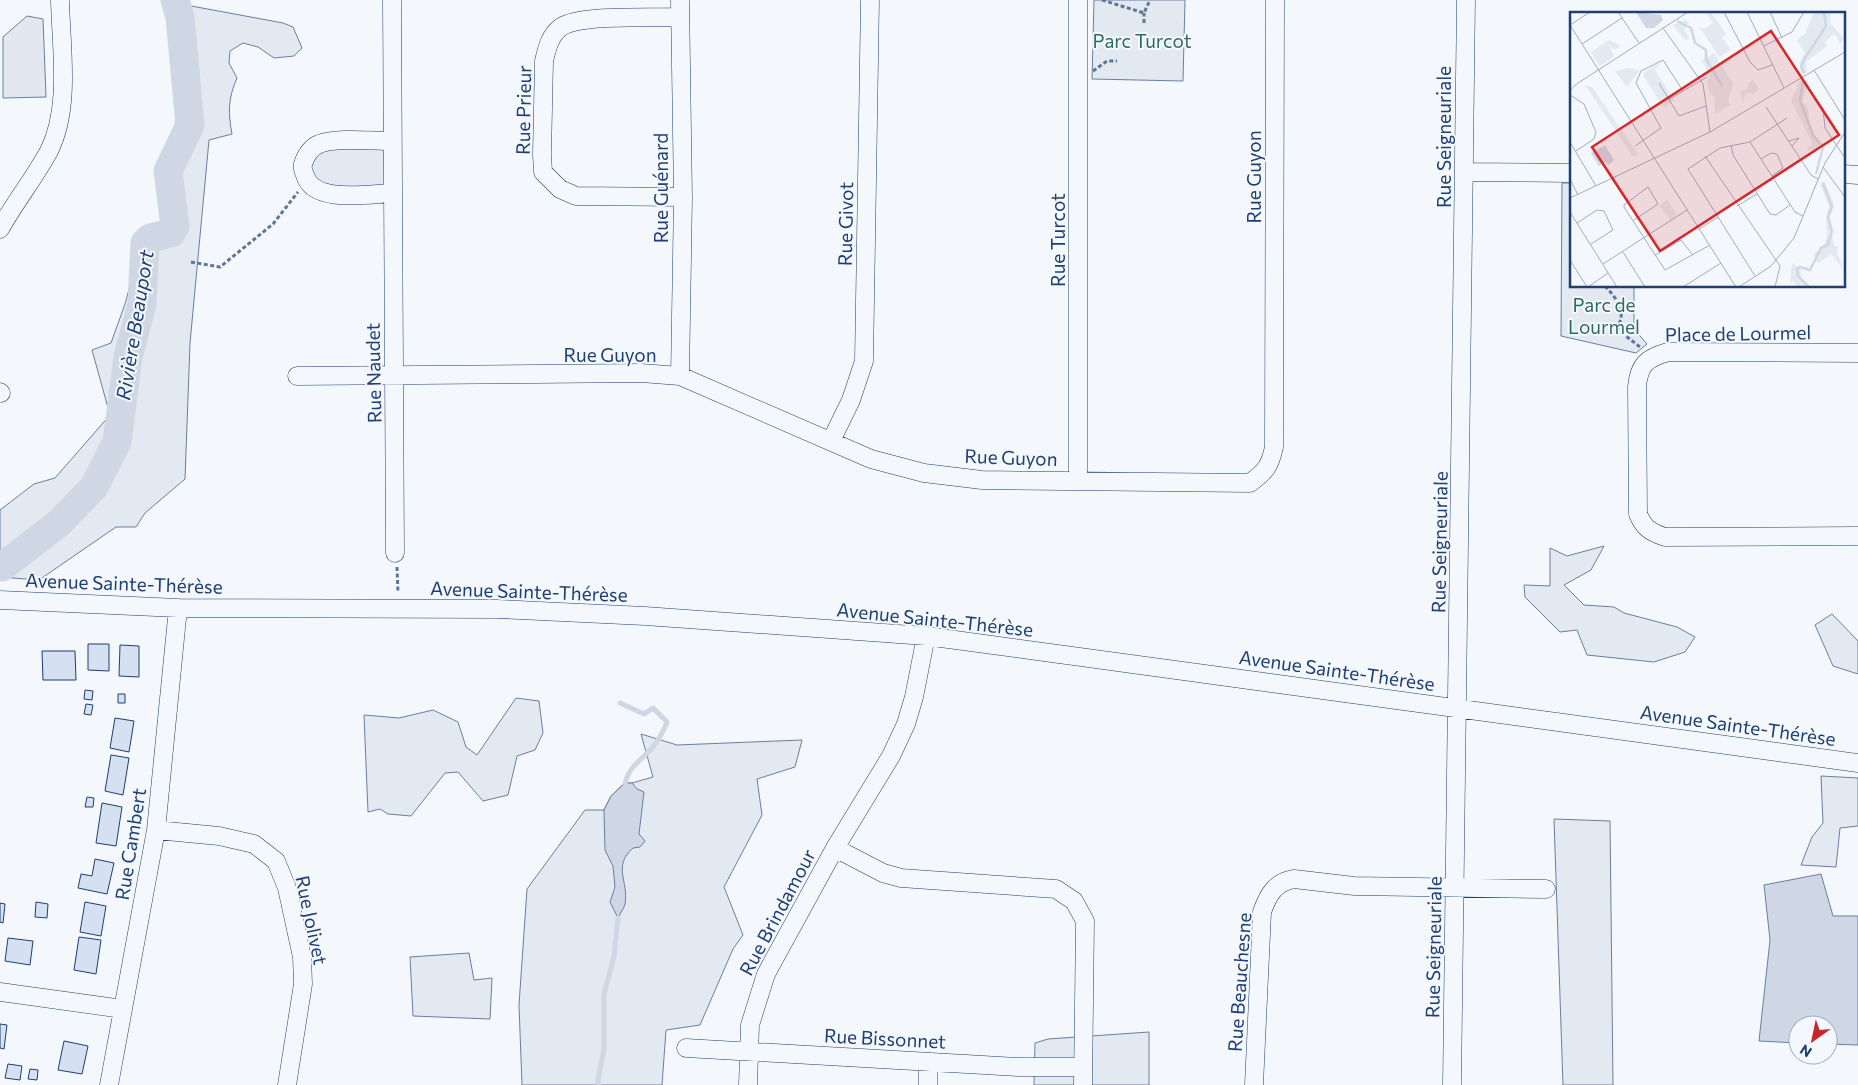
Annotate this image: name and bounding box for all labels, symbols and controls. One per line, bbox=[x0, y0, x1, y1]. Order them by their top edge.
inset map bbox=[1570, 12, 1846, 288]
park label: Parc Turcot bbox=[1092, 29, 1192, 52]
street label: Rue Prieur bbox=[511, 65, 535, 155]
street label: Rue Seigneuriale bbox=[1432, 66, 1455, 208]
street label: Rue Guyon bbox=[1242, 130, 1265, 224]
street label: Rue Guénard bbox=[649, 133, 672, 243]
street label: Rue Givot bbox=[833, 182, 857, 266]
street label: Rue Turcot bbox=[1046, 193, 1069, 287]
water label: Rivière Beauport bbox=[110, 247, 158, 402]
park label: Parc de Lourmel bbox=[1568, 293, 1640, 338]
street label: Place de Lourmel bbox=[1665, 320, 1811, 346]
street label: Rue Naudet bbox=[361, 322, 385, 423]
street label: Rue Guyon bbox=[563, 343, 657, 366]
street label: Rue Guyon bbox=[964, 444, 1058, 470]
street label: Rue Seigneuriale bbox=[1426, 471, 1452, 613]
street label: Avenue Sainte-Thérèse bbox=[25, 568, 223, 598]
street label: Avenue Sainte-Thérèse bbox=[430, 576, 628, 606]
street label: Avenue Sainte-Thérèse bbox=[836, 597, 1034, 641]
street label: Avenue Sainte-Thérèse bbox=[1238, 645, 1436, 695]
street label: Avenue Sainte-Thérèse bbox=[1639, 700, 1837, 750]
street label: Rue Cambert bbox=[110, 786, 150, 902]
street label: Rue Brindamour bbox=[734, 845, 820, 979]
street label: Rue Jolivet bbox=[291, 873, 333, 967]
street label: Rue Seigneuriale bbox=[1420, 876, 1446, 1018]
street label: Rue Beauchesne bbox=[1223, 912, 1255, 1052]
north arrow bbox=[1788, 1015, 1838, 1065]
street label: Rue Bissonnet bbox=[823, 1023, 947, 1053]
text: N bbox=[1797, 1041, 1815, 1061]

